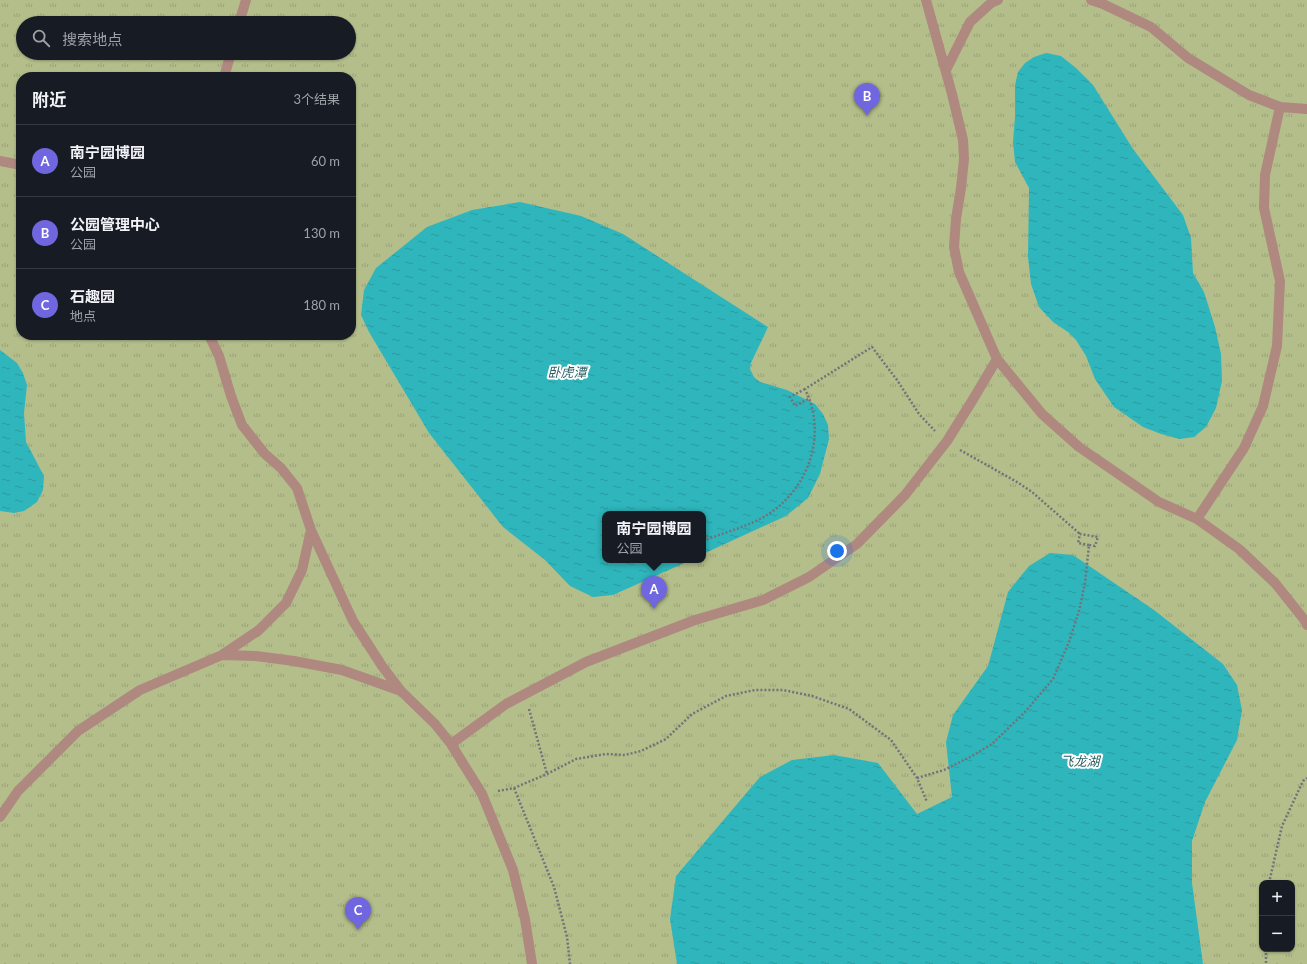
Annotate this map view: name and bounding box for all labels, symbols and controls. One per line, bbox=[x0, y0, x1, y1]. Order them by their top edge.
search box bbox=[16, 16, 356, 60]
icon: search bbox=[30, 27, 52, 49]
text: 搜索地点 bbox=[62, 30, 122, 48]
pin: B bbox=[854, 83, 880, 116]
text: 附近 bbox=[32, 89, 66, 110]
text: 3个结果 bbox=[293, 91, 340, 107]
text: 南宁园博园 bbox=[70, 143, 145, 161]
text: A bbox=[40, 153, 50, 169]
text: 60 m bbox=[311, 153, 340, 169]
text: 公园 bbox=[70, 164, 96, 180]
text: 公园管理中心 bbox=[70, 215, 160, 233]
text: B bbox=[41, 225, 49, 241]
text: 130 m bbox=[303, 225, 340, 241]
text: 公园 bbox=[70, 236, 96, 252]
text: 石趣园 bbox=[70, 287, 115, 305]
text: C bbox=[41, 297, 49, 313]
text: 180 m bbox=[303, 297, 340, 313]
text: 地点 bbox=[70, 308, 96, 324]
water label: 卧虎潭 bbox=[547, 364, 588, 380]
popup bbox=[602, 511, 706, 563]
text: 南宁园博园 bbox=[616, 519, 692, 537]
text: 公园 bbox=[616, 540, 643, 556]
your location bbox=[827, 541, 847, 561]
pin: A bbox=[641, 576, 667, 609]
water label: 飞龙湖 bbox=[1060, 753, 1101, 769]
map controls bbox=[1259, 880, 1295, 952]
button: + bbox=[1259, 880, 1295, 916]
pin: C bbox=[345, 897, 371, 930]
button: − bbox=[1259, 916, 1295, 952]

